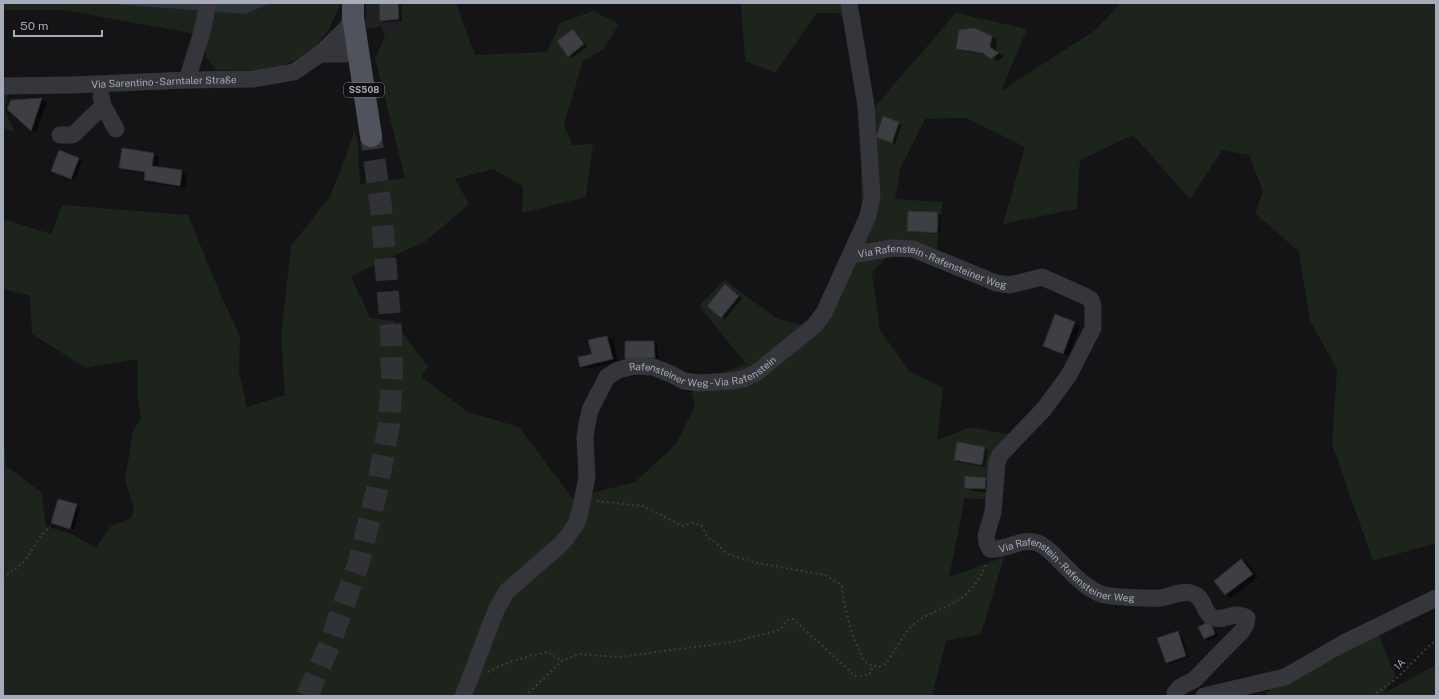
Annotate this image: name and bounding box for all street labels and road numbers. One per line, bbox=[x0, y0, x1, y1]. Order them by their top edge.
street label: Via Sarentino - Sarntaler Straße bbox=[91, 73, 237, 90]
road number: SS508 bbox=[344, 83, 384, 97]
street label: Via Rafenstein - Rafensteiner Weg bbox=[857, 242, 1007, 290]
street label: Rafensteiner Weg - Via Rafenstein bbox=[628, 353, 779, 389]
street label: Via Rafenstein - Rafensteiner Weg bbox=[997, 535, 1135, 604]
street label: 1A bbox=[1391, 656, 1407, 672]

